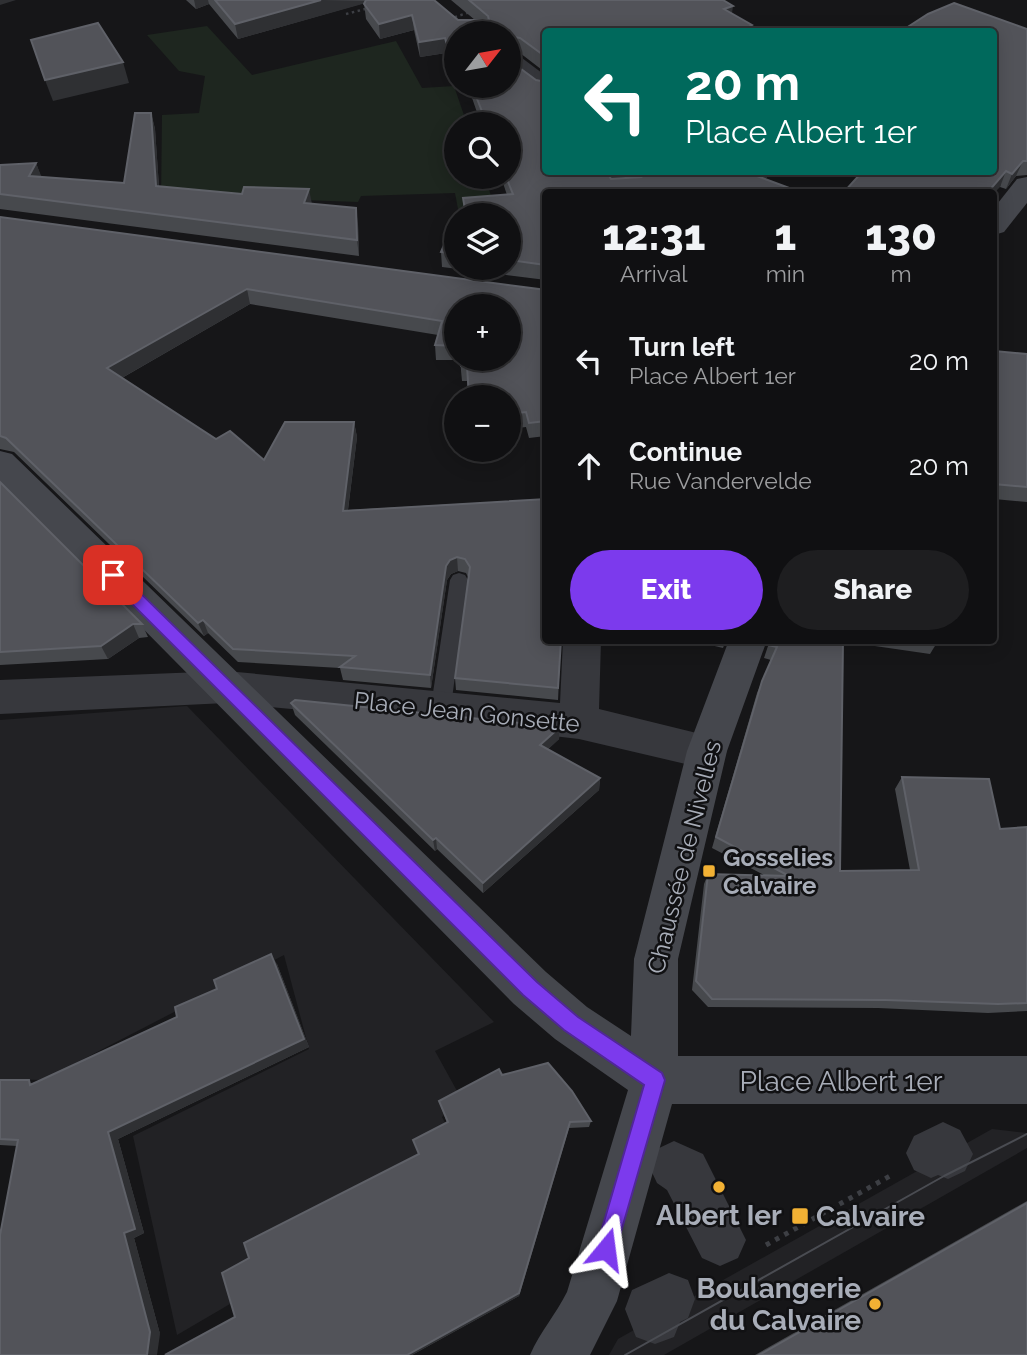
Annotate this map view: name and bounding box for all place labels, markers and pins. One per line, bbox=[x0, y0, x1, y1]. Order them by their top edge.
pin bbox=[83, 545, 143, 605]
place label: Gosselies Calvaire bbox=[723, 843, 833, 900]
marker: Gosselies Calvaire bbox=[701, 863, 717, 879]
marker: Albert Ier bbox=[711, 1179, 727, 1195]
place label: Albert Ier bbox=[656, 1199, 782, 1232]
place label: Calvaire bbox=[816, 1200, 925, 1233]
marker: Calvaire bbox=[790, 1206, 810, 1226]
place label: Boulangerie du Calvaire bbox=[697, 1272, 861, 1337]
marker: Boulangerie du Calvaire bbox=[867, 1296, 883, 1312]

